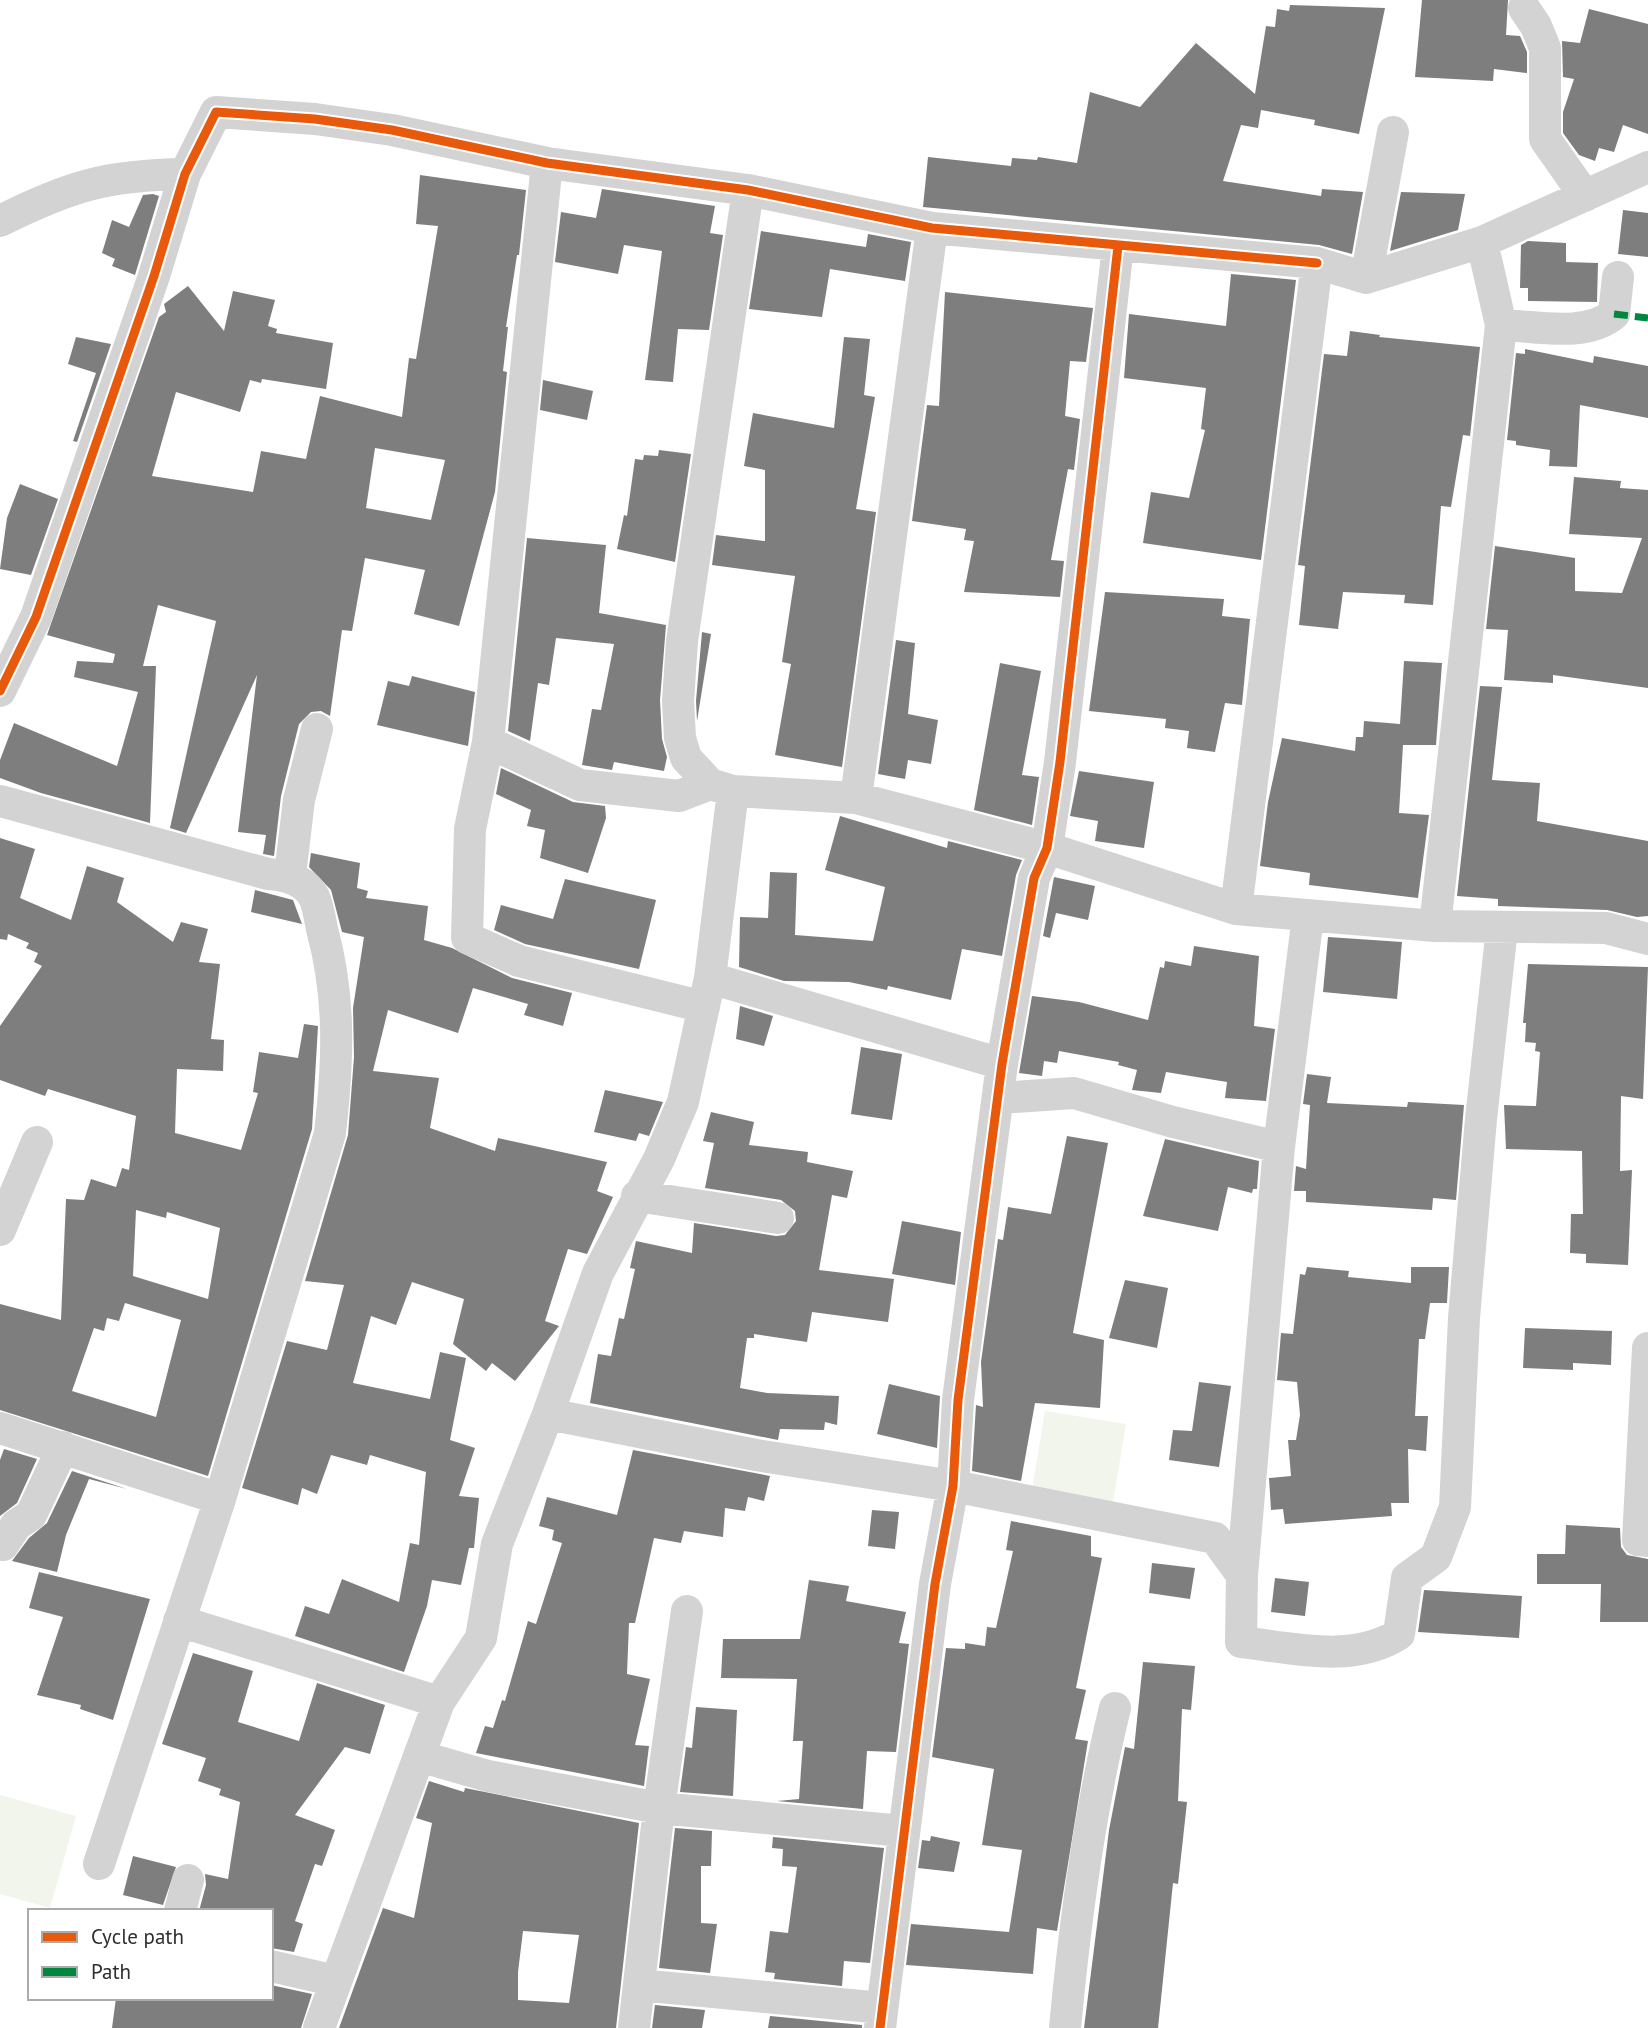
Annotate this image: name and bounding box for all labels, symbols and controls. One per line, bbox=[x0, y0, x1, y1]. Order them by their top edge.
legend bbox=[28, 1909, 273, 2000]
text: Cycle path bbox=[91, 1923, 184, 1950]
text: Path bbox=[91, 1958, 131, 1985]

